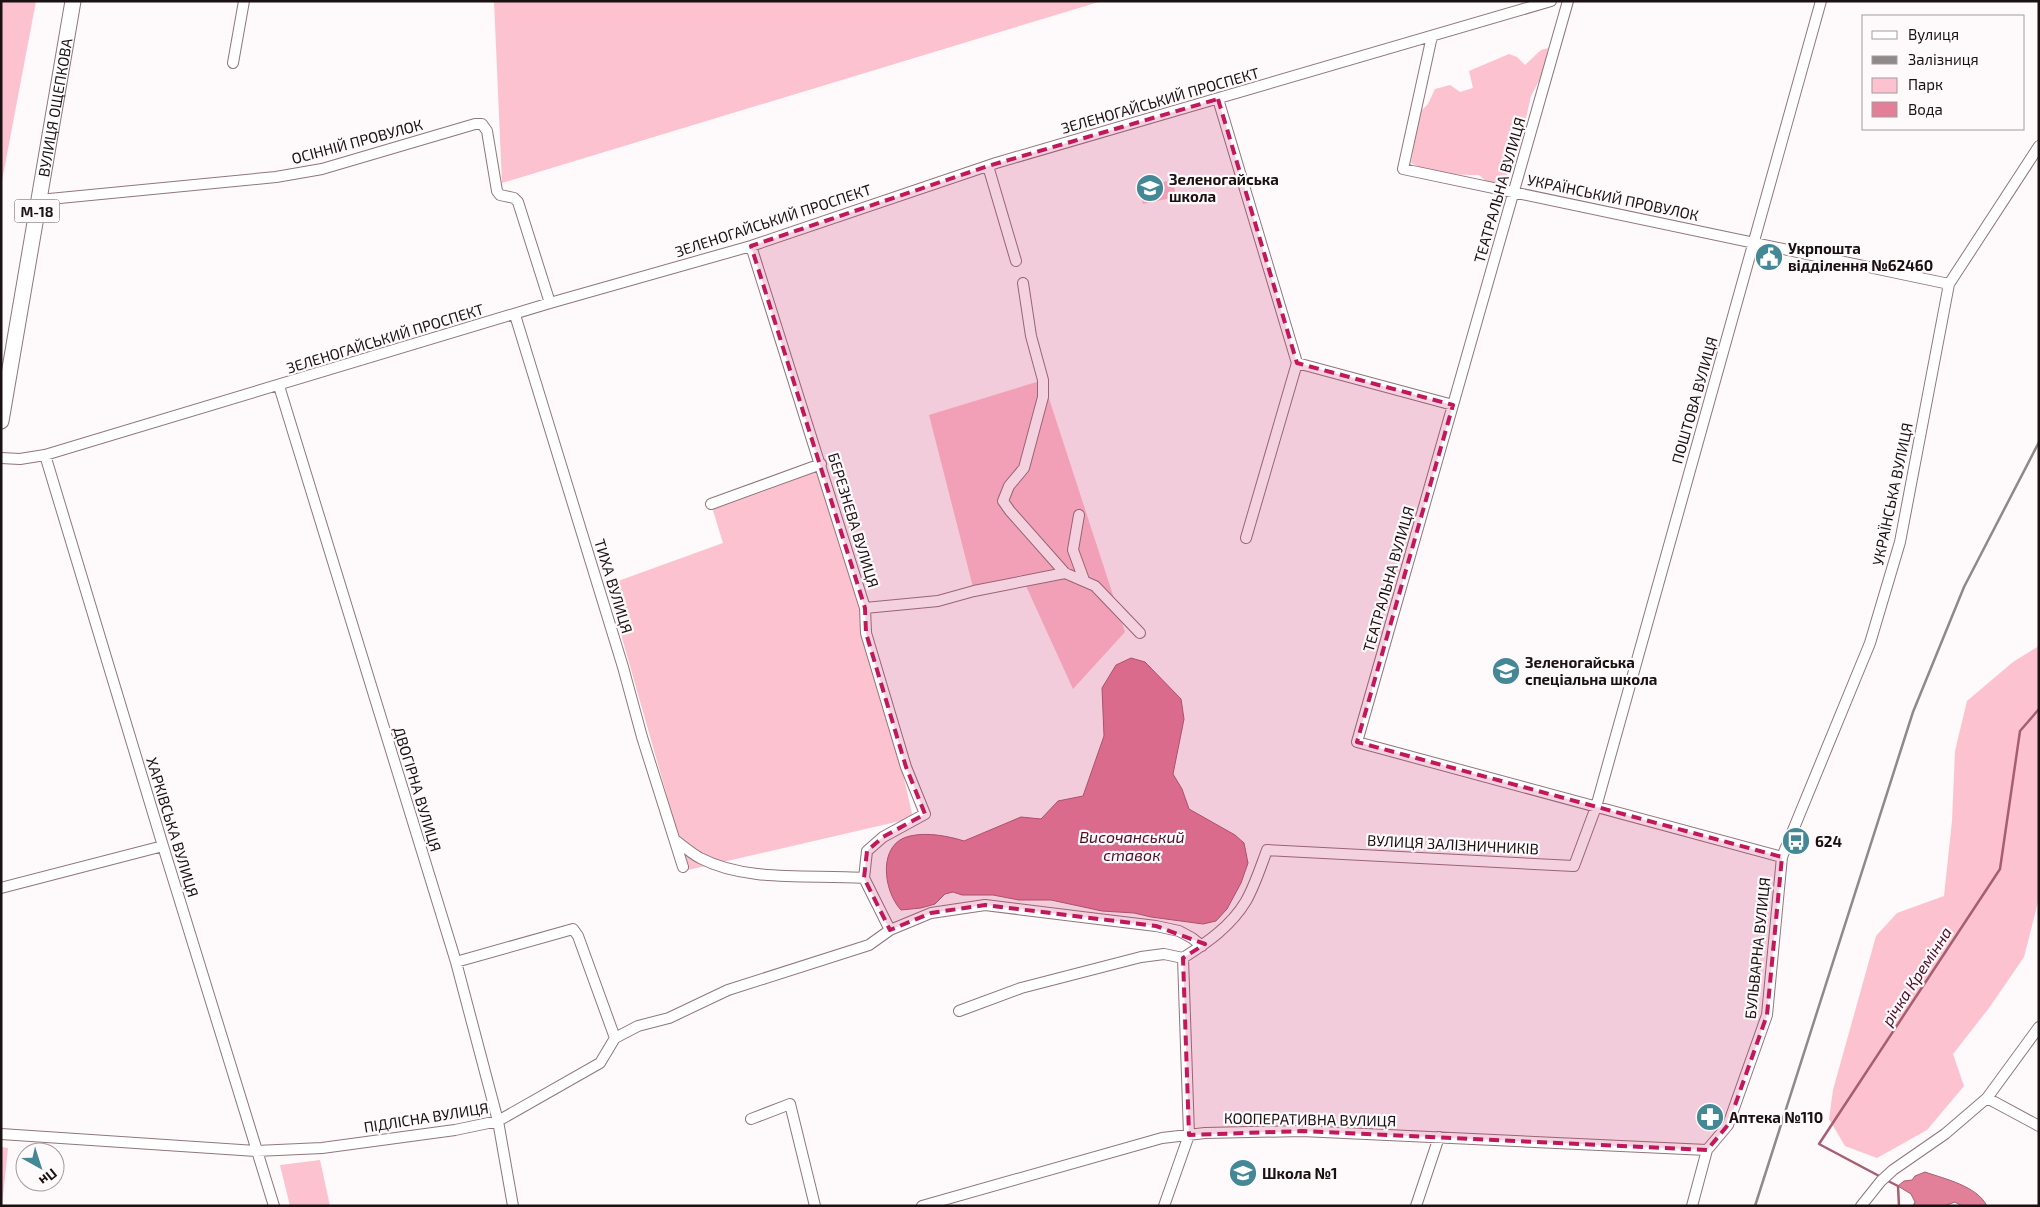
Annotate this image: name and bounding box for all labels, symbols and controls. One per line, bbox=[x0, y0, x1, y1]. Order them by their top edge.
legend bbox=[1862, 15, 2025, 130]
text: Вулиця bbox=[1908, 25, 1959, 44]
street label: ВУЛИЦЯ ОЩЕПКОВА bbox=[34, 36, 76, 178]
text: Залізниця bbox=[1908, 50, 1979, 68]
street label: ЗЕЛЕНОГАЙСЬКИЙ ПРОСПЕКТ bbox=[1059, 63, 1261, 137]
text: Парк bbox=[1908, 75, 1943, 93]
text: Вода bbox=[1908, 100, 1943, 118]
street label: ОСІННІЙ ПРОВУЛОК bbox=[289, 115, 425, 167]
street label: ТЕАТРАЛЬНА ВУЛИЦЯ bbox=[1470, 115, 1528, 265]
place label: Зеленогайська школа bbox=[1169, 170, 1279, 205]
street label: УКРАЇНСЬКИЙ ПРОВУЛОК bbox=[1526, 170, 1700, 224]
school or university icon: Зеленогайська школа bbox=[1135, 173, 1165, 203]
street label: ЗЕЛЕНОГАЙСЬКИЙ ПРОСПЕКТ bbox=[673, 180, 874, 260]
road number: М-18 bbox=[15, 200, 60, 222]
place label: Укрпошта відділення №62460 bbox=[1788, 239, 1933, 274]
public building icon: Укрпошта відділення №62460 bbox=[1754, 242, 1784, 272]
street label: ЗЕЛЕНОГАЙСЬКИЙ ПРОСПЕКТ bbox=[284, 299, 486, 377]
street label: ПОШТОВА ВУЛИЦЯ bbox=[1667, 334, 1721, 466]
street label: УКРАЇНСЬКА ВУЛИЦЯ bbox=[1868, 421, 1916, 567]
street label: БЕРЕЗНЕВА ВУЛИЦЯ bbox=[825, 450, 883, 590]
street label: ТЕАТРАЛЬНА ВУЛИЦЯ bbox=[1359, 504, 1417, 654]
street label: ТИХА ВУЛИЦЯ bbox=[591, 537, 637, 635]
place label: Зеленогайська спеціальна школа bbox=[1525, 653, 1657, 688]
school or university icon: Зеленогайська спеціальна школа bbox=[1491, 656, 1521, 686]
street label: ДВОГІРНА ВУЛИЦЯ bbox=[390, 724, 446, 854]
street label: ХАРКІВСЬКА ВУЛИЦЯ bbox=[143, 755, 203, 899]
bus stop icon: 624 bbox=[1781, 826, 1811, 856]
water label: Височанський ставок bbox=[1079, 827, 1185, 864]
street label: ВУЛИЦЯ ЗАЛІЗНИЧНИКІВ bbox=[1367, 831, 1539, 857]
place label: 624 bbox=[1815, 832, 1843, 850]
street label: БУЛЬВАРНА ВУЛИЦЯ bbox=[1741, 876, 1773, 1020]
water label: річка Кремінна bbox=[1877, 923, 1955, 1029]
street label: ПІДЛІСНА ВУЛИЦЯ bbox=[362, 1098, 490, 1136]
pharmacy icon: Аптека №110 bbox=[1695, 1102, 1725, 1132]
street label: КООПЕРАТИВНА ВУЛИЦЯ bbox=[1224, 1108, 1396, 1130]
place label: Аптека №110 bbox=[1729, 1108, 1823, 1126]
north arrow bbox=[15, 1142, 65, 1192]
school or university icon: Школа №1 bbox=[1228, 1158, 1258, 1188]
place label: Школа №1 bbox=[1262, 1164, 1338, 1182]
text: Пн bbox=[36, 1165, 61, 1190]

